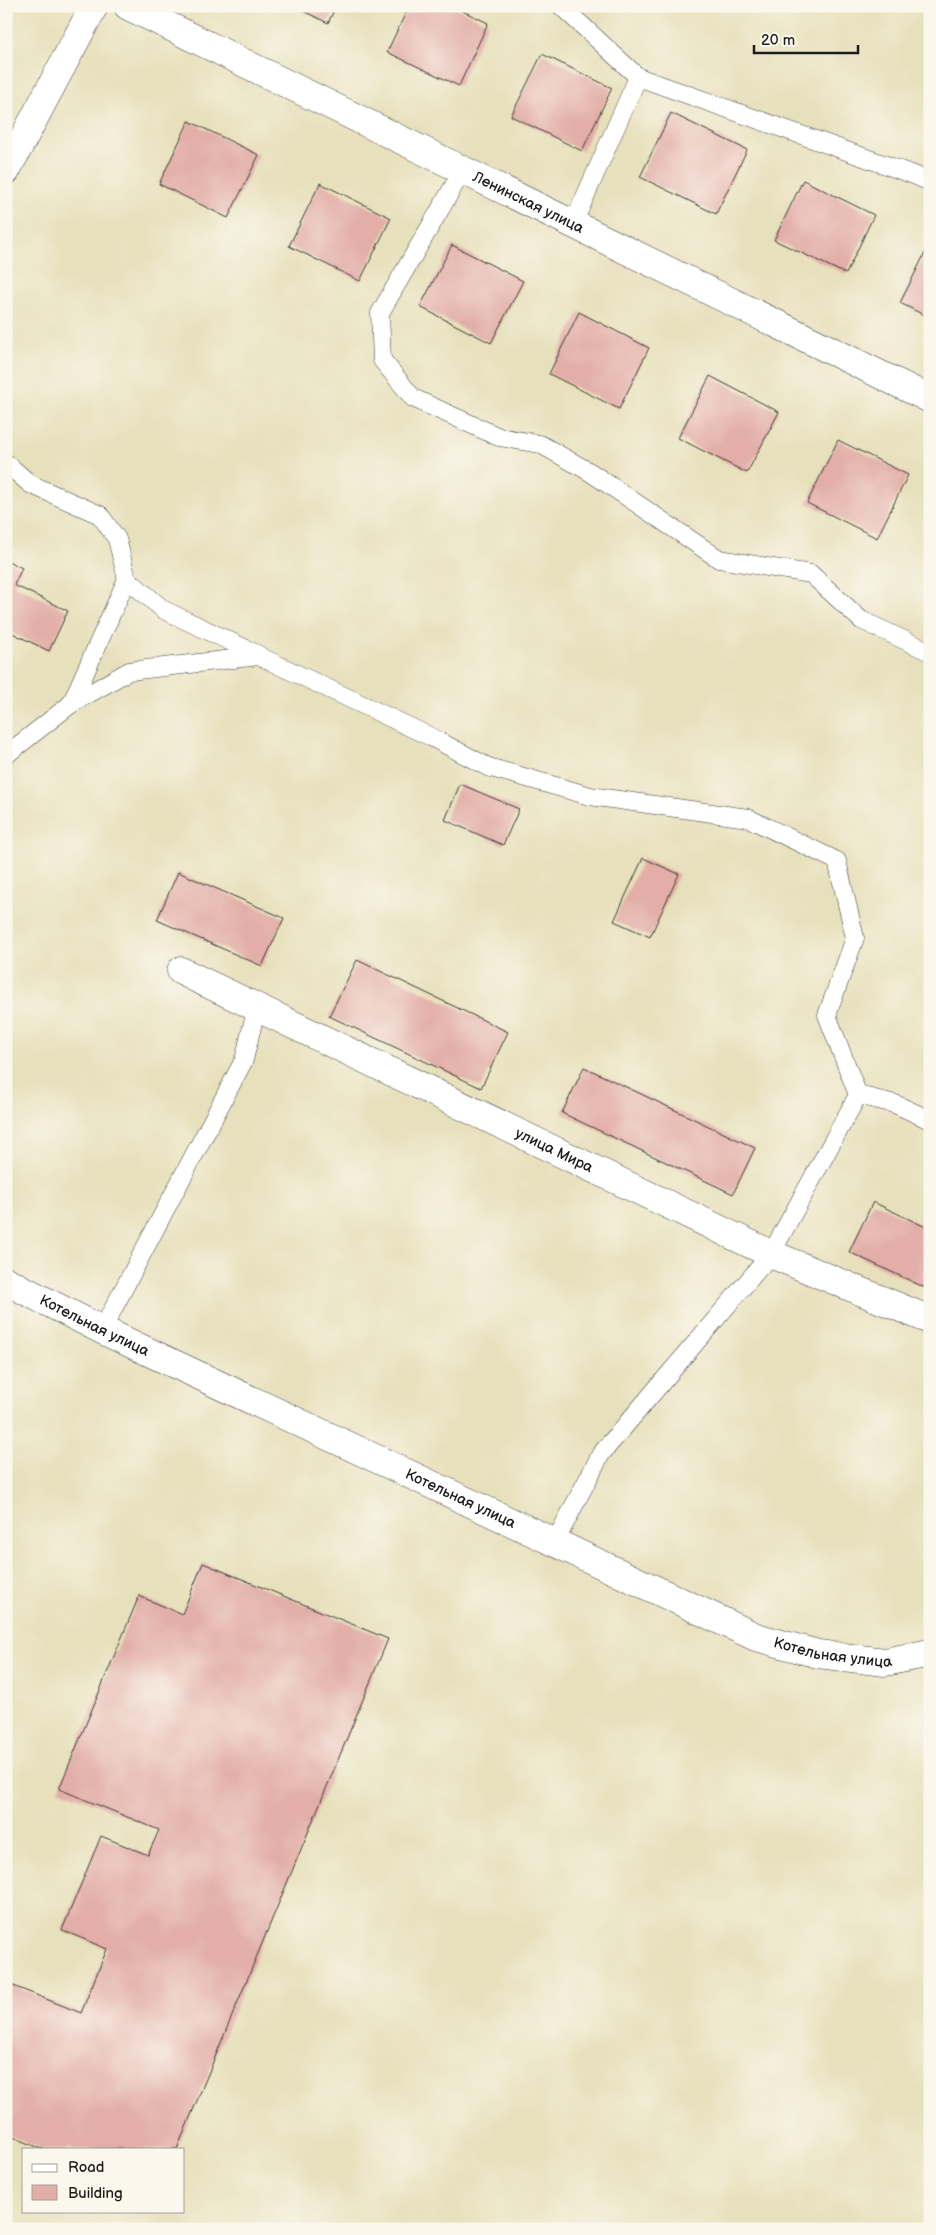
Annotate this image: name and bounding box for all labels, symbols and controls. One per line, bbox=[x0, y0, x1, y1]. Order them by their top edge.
scale bar bbox=[754, 22, 857, 54]
text: 20 m bbox=[761, 31, 795, 50]
street label: Ленинская улица bbox=[469, 167, 587, 238]
street label: улица Мира bbox=[512, 1123, 596, 1177]
street label: Котельная улица bbox=[36, 1290, 152, 1360]
street label: Котельная улица bbox=[402, 1464, 519, 1532]
street label: Котельная улица bbox=[772, 1633, 894, 1672]
legend bbox=[22, 2148, 185, 2212]
text: Road bbox=[68, 2158, 104, 2177]
text: Building bbox=[68, 2184, 123, 2203]

